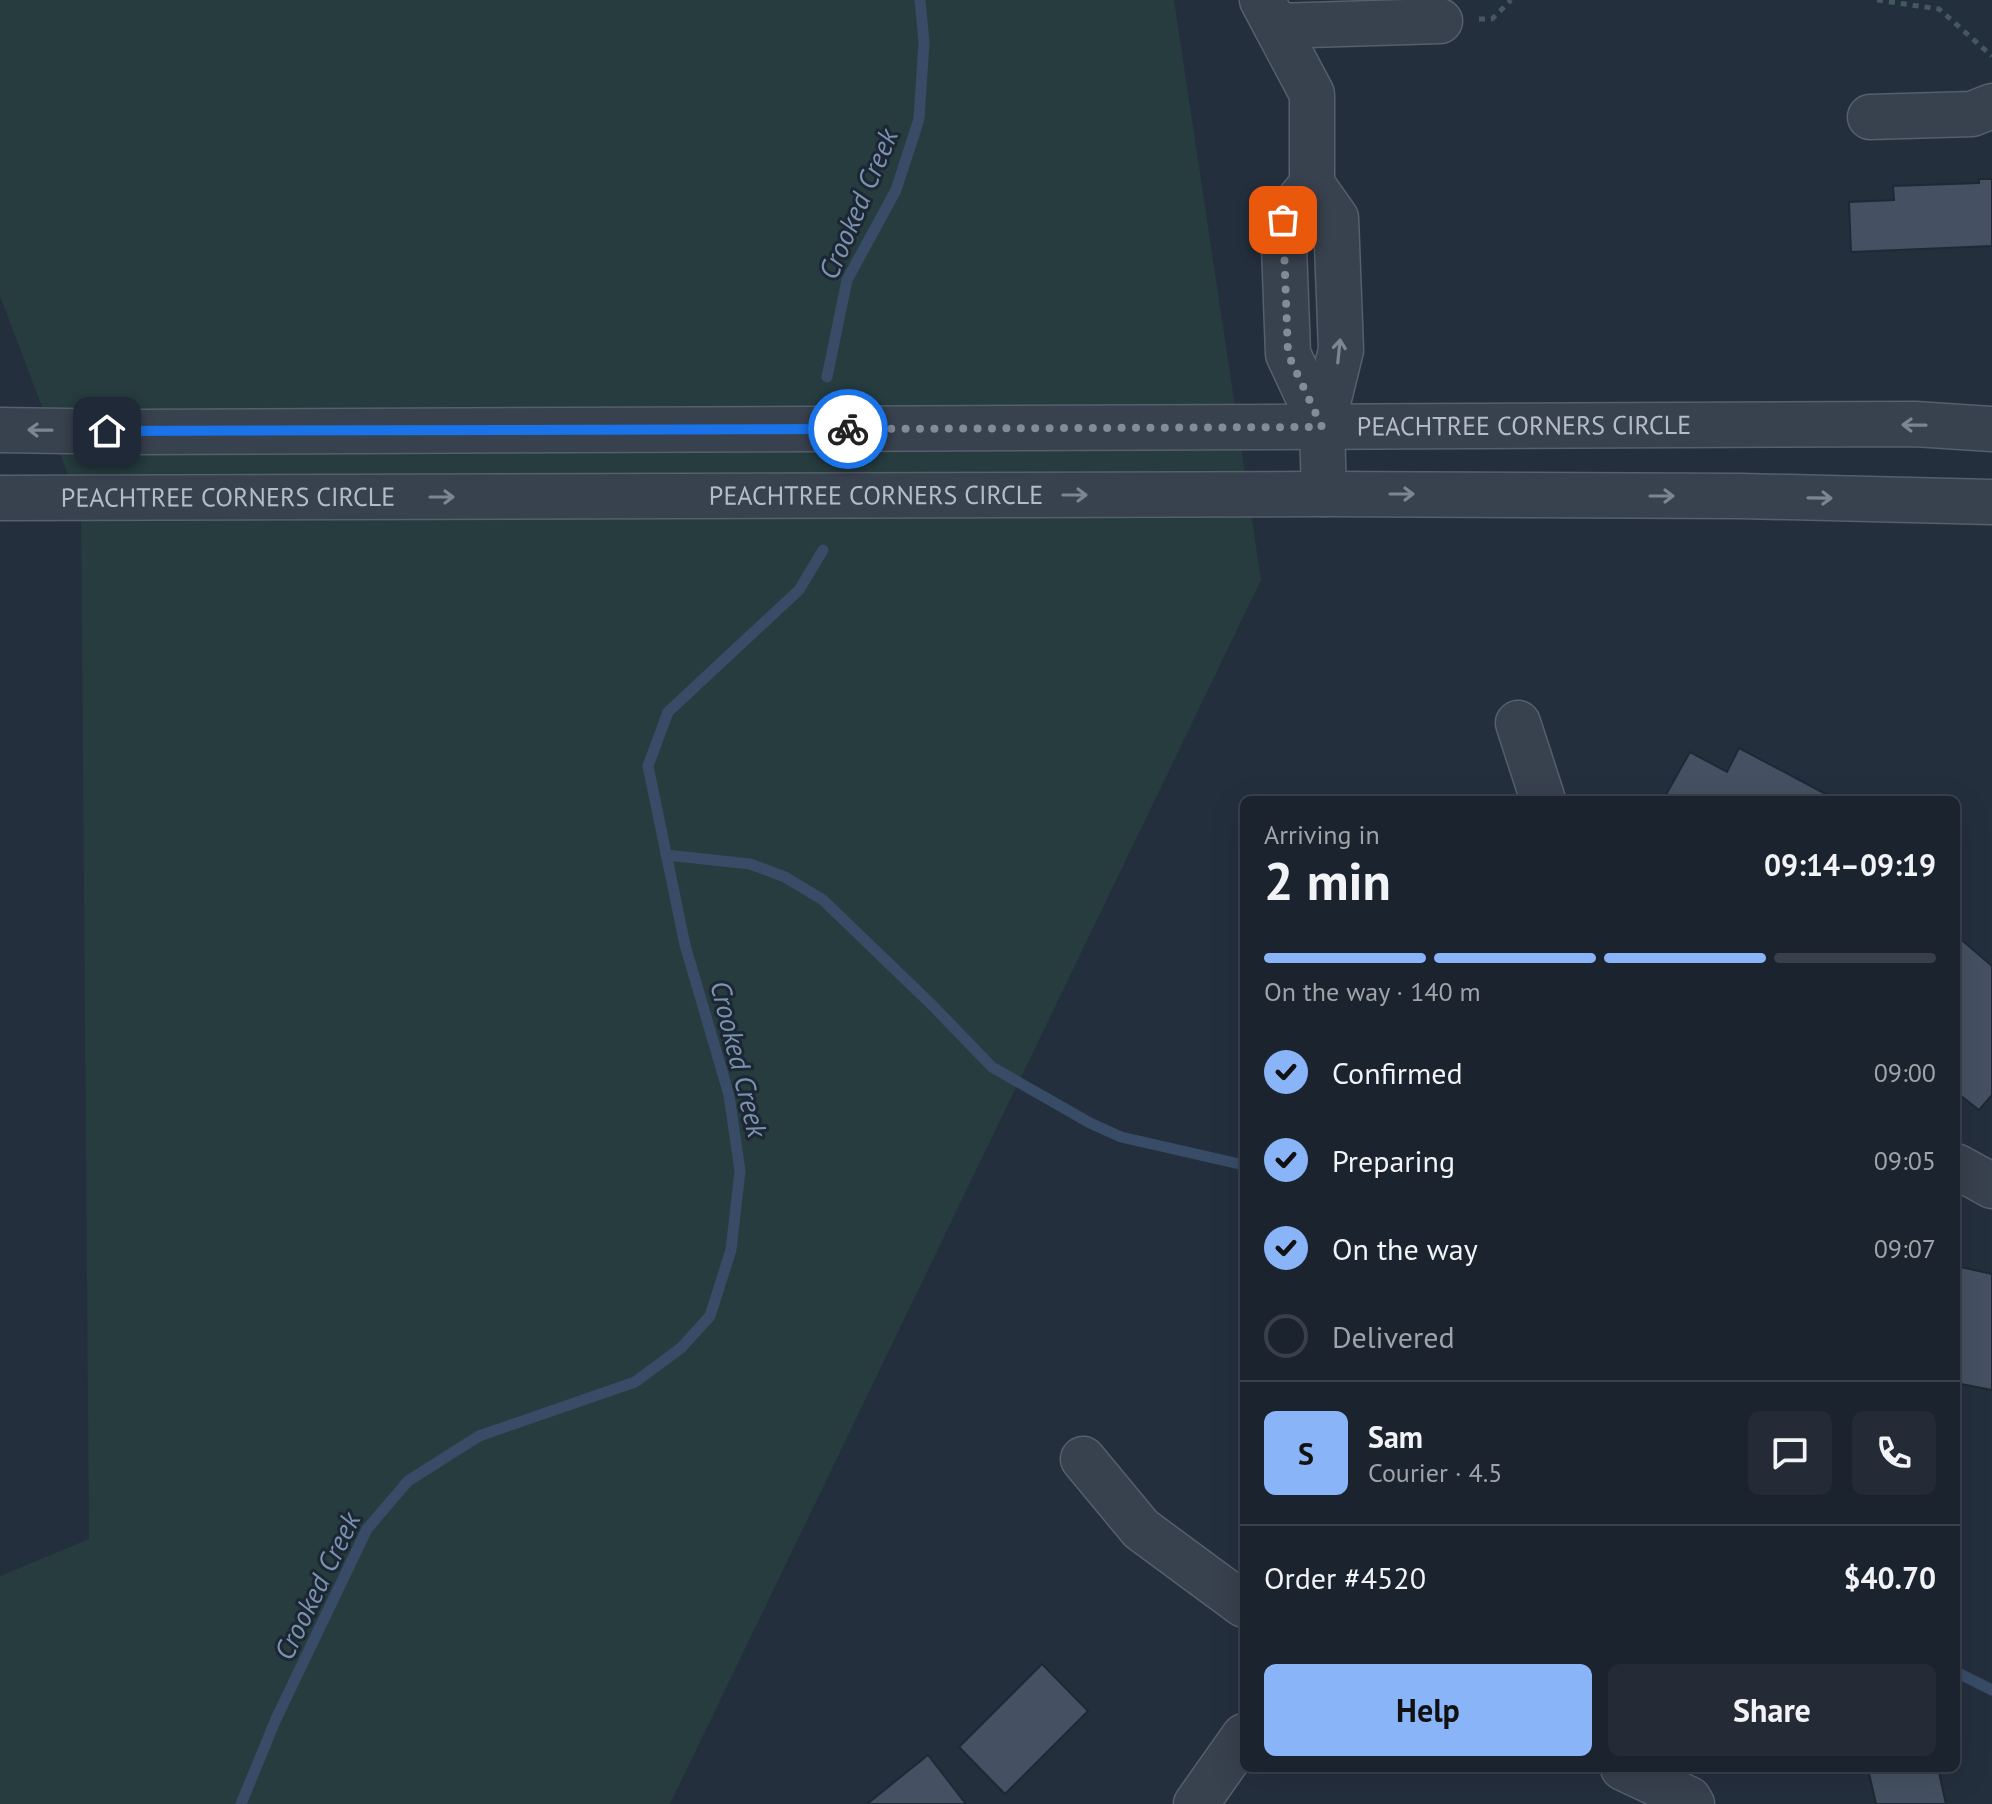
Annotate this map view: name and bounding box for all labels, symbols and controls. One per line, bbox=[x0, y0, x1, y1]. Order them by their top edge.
water label: Crooked Creek bbox=[809, 122, 906, 285]
pin bbox=[1249, 186, 1317, 254]
icon: bag bbox=[1261, 198, 1305, 242]
one-way arrow bbox=[1331, 338, 1346, 365]
courier bbox=[808, 389, 888, 469]
pin bbox=[73, 397, 141, 465]
icon: bike bbox=[826, 407, 870, 451]
street label: PEACHTREE CORNERS CIRCLE bbox=[1357, 408, 1691, 443]
icon: home bbox=[85, 409, 129, 453]
one-way arrow bbox=[1901, 417, 1928, 432]
one-way arrow bbox=[27, 423, 54, 438]
street label: PEACHTREE CORNERS CIRCLE bbox=[709, 478, 1043, 512]
street label: PEACHTREE CORNERS CIRCLE bbox=[61, 480, 395, 514]
one-way arrow bbox=[1388, 486, 1415, 502]
one-way arrow bbox=[1061, 487, 1088, 503]
one-way arrow bbox=[1648, 488, 1675, 504]
one-way arrow bbox=[428, 489, 455, 505]
one-way arrow bbox=[1806, 490, 1833, 506]
text: Arriving in bbox=[1264, 818, 1380, 851]
text: 09:14–09:19 bbox=[1764, 845, 1936, 884]
text: 2 min bbox=[1264, 847, 1391, 914]
text: On the way · 140 m bbox=[1264, 975, 1481, 1008]
water label: Crooked Creek bbox=[702, 977, 777, 1142]
icon: check bbox=[1264, 1050, 1308, 1094]
text: Confirmed bbox=[1332, 1053, 1463, 1092]
text: 09:00 bbox=[1874, 1056, 1936, 1089]
icon: check bbox=[1264, 1138, 1308, 1182]
text: Preparing bbox=[1332, 1141, 1455, 1180]
text: 09:05 bbox=[1874, 1144, 1936, 1177]
icon: check bbox=[1264, 1226, 1308, 1270]
text: On the way bbox=[1332, 1229, 1478, 1268]
text: 09:07 bbox=[1874, 1232, 1936, 1265]
text: Delivered bbox=[1332, 1317, 1455, 1356]
button: chat bbox=[1748, 1411, 1832, 1495]
button: phone bbox=[1852, 1411, 1936, 1495]
text: Sam bbox=[1368, 1417, 1423, 1456]
text: S bbox=[1298, 1434, 1314, 1473]
text: Courier · 4.5 bbox=[1368, 1456, 1502, 1489]
water label: Crooked Creek bbox=[265, 1504, 369, 1666]
text: Order #4520 bbox=[1264, 1558, 1426, 1597]
text: $40.70 bbox=[1844, 1558, 1936, 1597]
button: Help bbox=[1264, 1664, 1592, 1756]
button: Share bbox=[1608, 1664, 1936, 1756]

